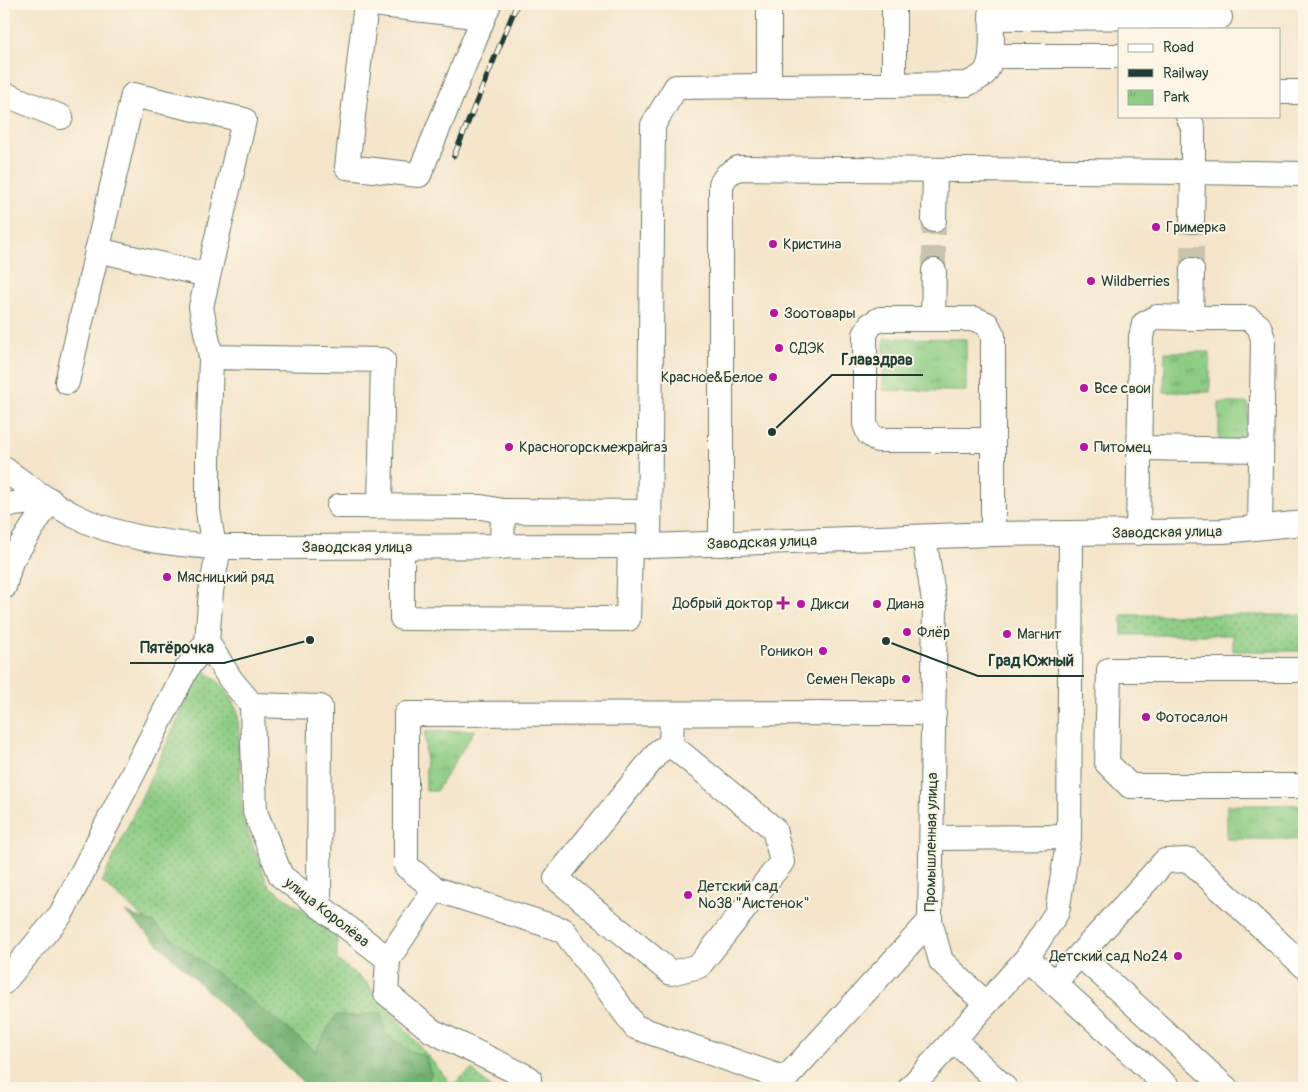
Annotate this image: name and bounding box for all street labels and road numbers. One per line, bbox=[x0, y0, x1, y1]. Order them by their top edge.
street label: Заводская улица bbox=[1112, 522, 1222, 543]
street label: Заводская улица bbox=[707, 531, 818, 554]
street label: Заводская улица bbox=[302, 538, 412, 557]
street label: Промышленная улица bbox=[921, 772, 942, 912]
street label: улица Королёва bbox=[280, 873, 373, 952]

